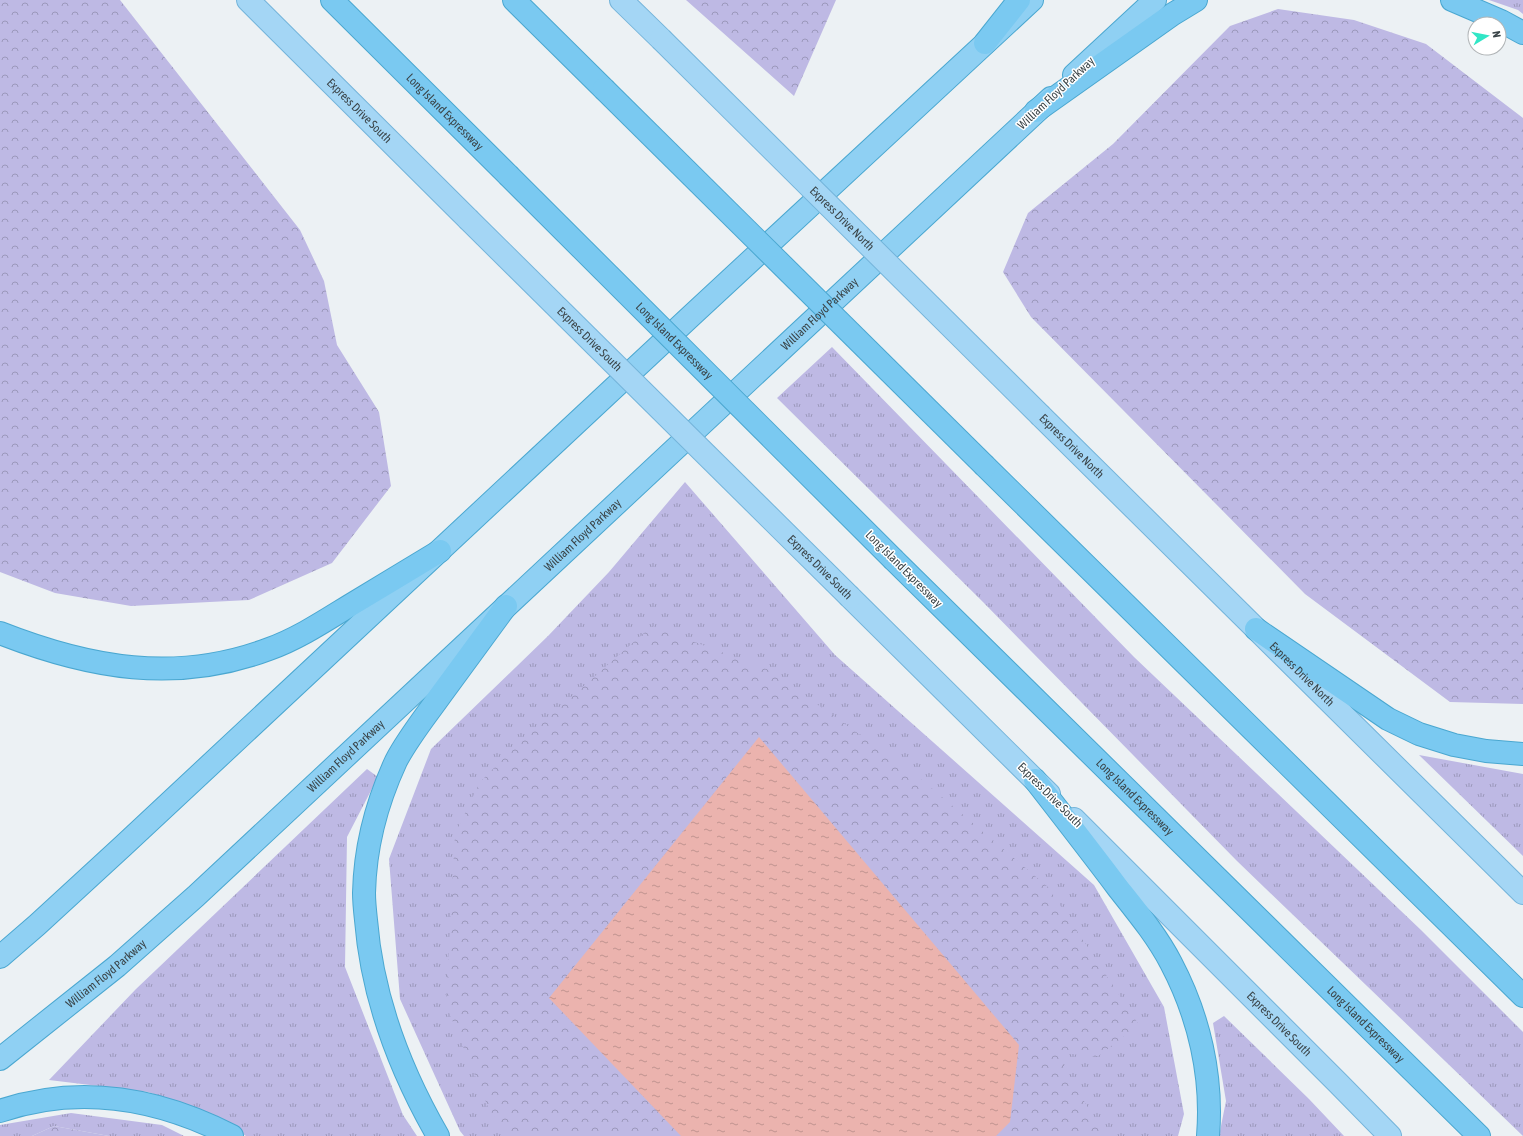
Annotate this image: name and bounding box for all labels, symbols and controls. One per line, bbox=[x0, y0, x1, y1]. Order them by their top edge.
north arrow bbox=[1467, 16, 1507, 56]
text: N bbox=[1490, 30, 1503, 39]
street label: William Floyd Parkway bbox=[1015, 54, 1097, 132]
street label: Long Island Expressway bbox=[403, 71, 486, 153]
street label: Express Drive South bbox=[324, 76, 395, 146]
street label: Express Drive North bbox=[807, 184, 877, 254]
street label: William Floyd Parkway bbox=[778, 275, 861, 353]
street label: Long Island Expressway bbox=[633, 300, 716, 382]
street label: Express Drive South bbox=[554, 304, 625, 374]
street label: Express Drive North bbox=[1036, 411, 1107, 481]
street label: William Floyd Parkway bbox=[541, 496, 624, 574]
street label: Long Island Expressway bbox=[863, 528, 945, 610]
street label: Express Drive South bbox=[785, 532, 855, 602]
street label: Express Drive North bbox=[1267, 639, 1337, 709]
street label: William Floyd Parkway bbox=[305, 717, 387, 795]
street label: Long Island Expressway bbox=[1093, 756, 1176, 838]
street label: Express Drive South bbox=[1015, 760, 1085, 830]
street label: William Floyd Parkway bbox=[63, 937, 149, 1011]
street label: Long Island Expressway bbox=[1324, 983, 1407, 1066]
street label: Express Drive South bbox=[1244, 989, 1314, 1059]

